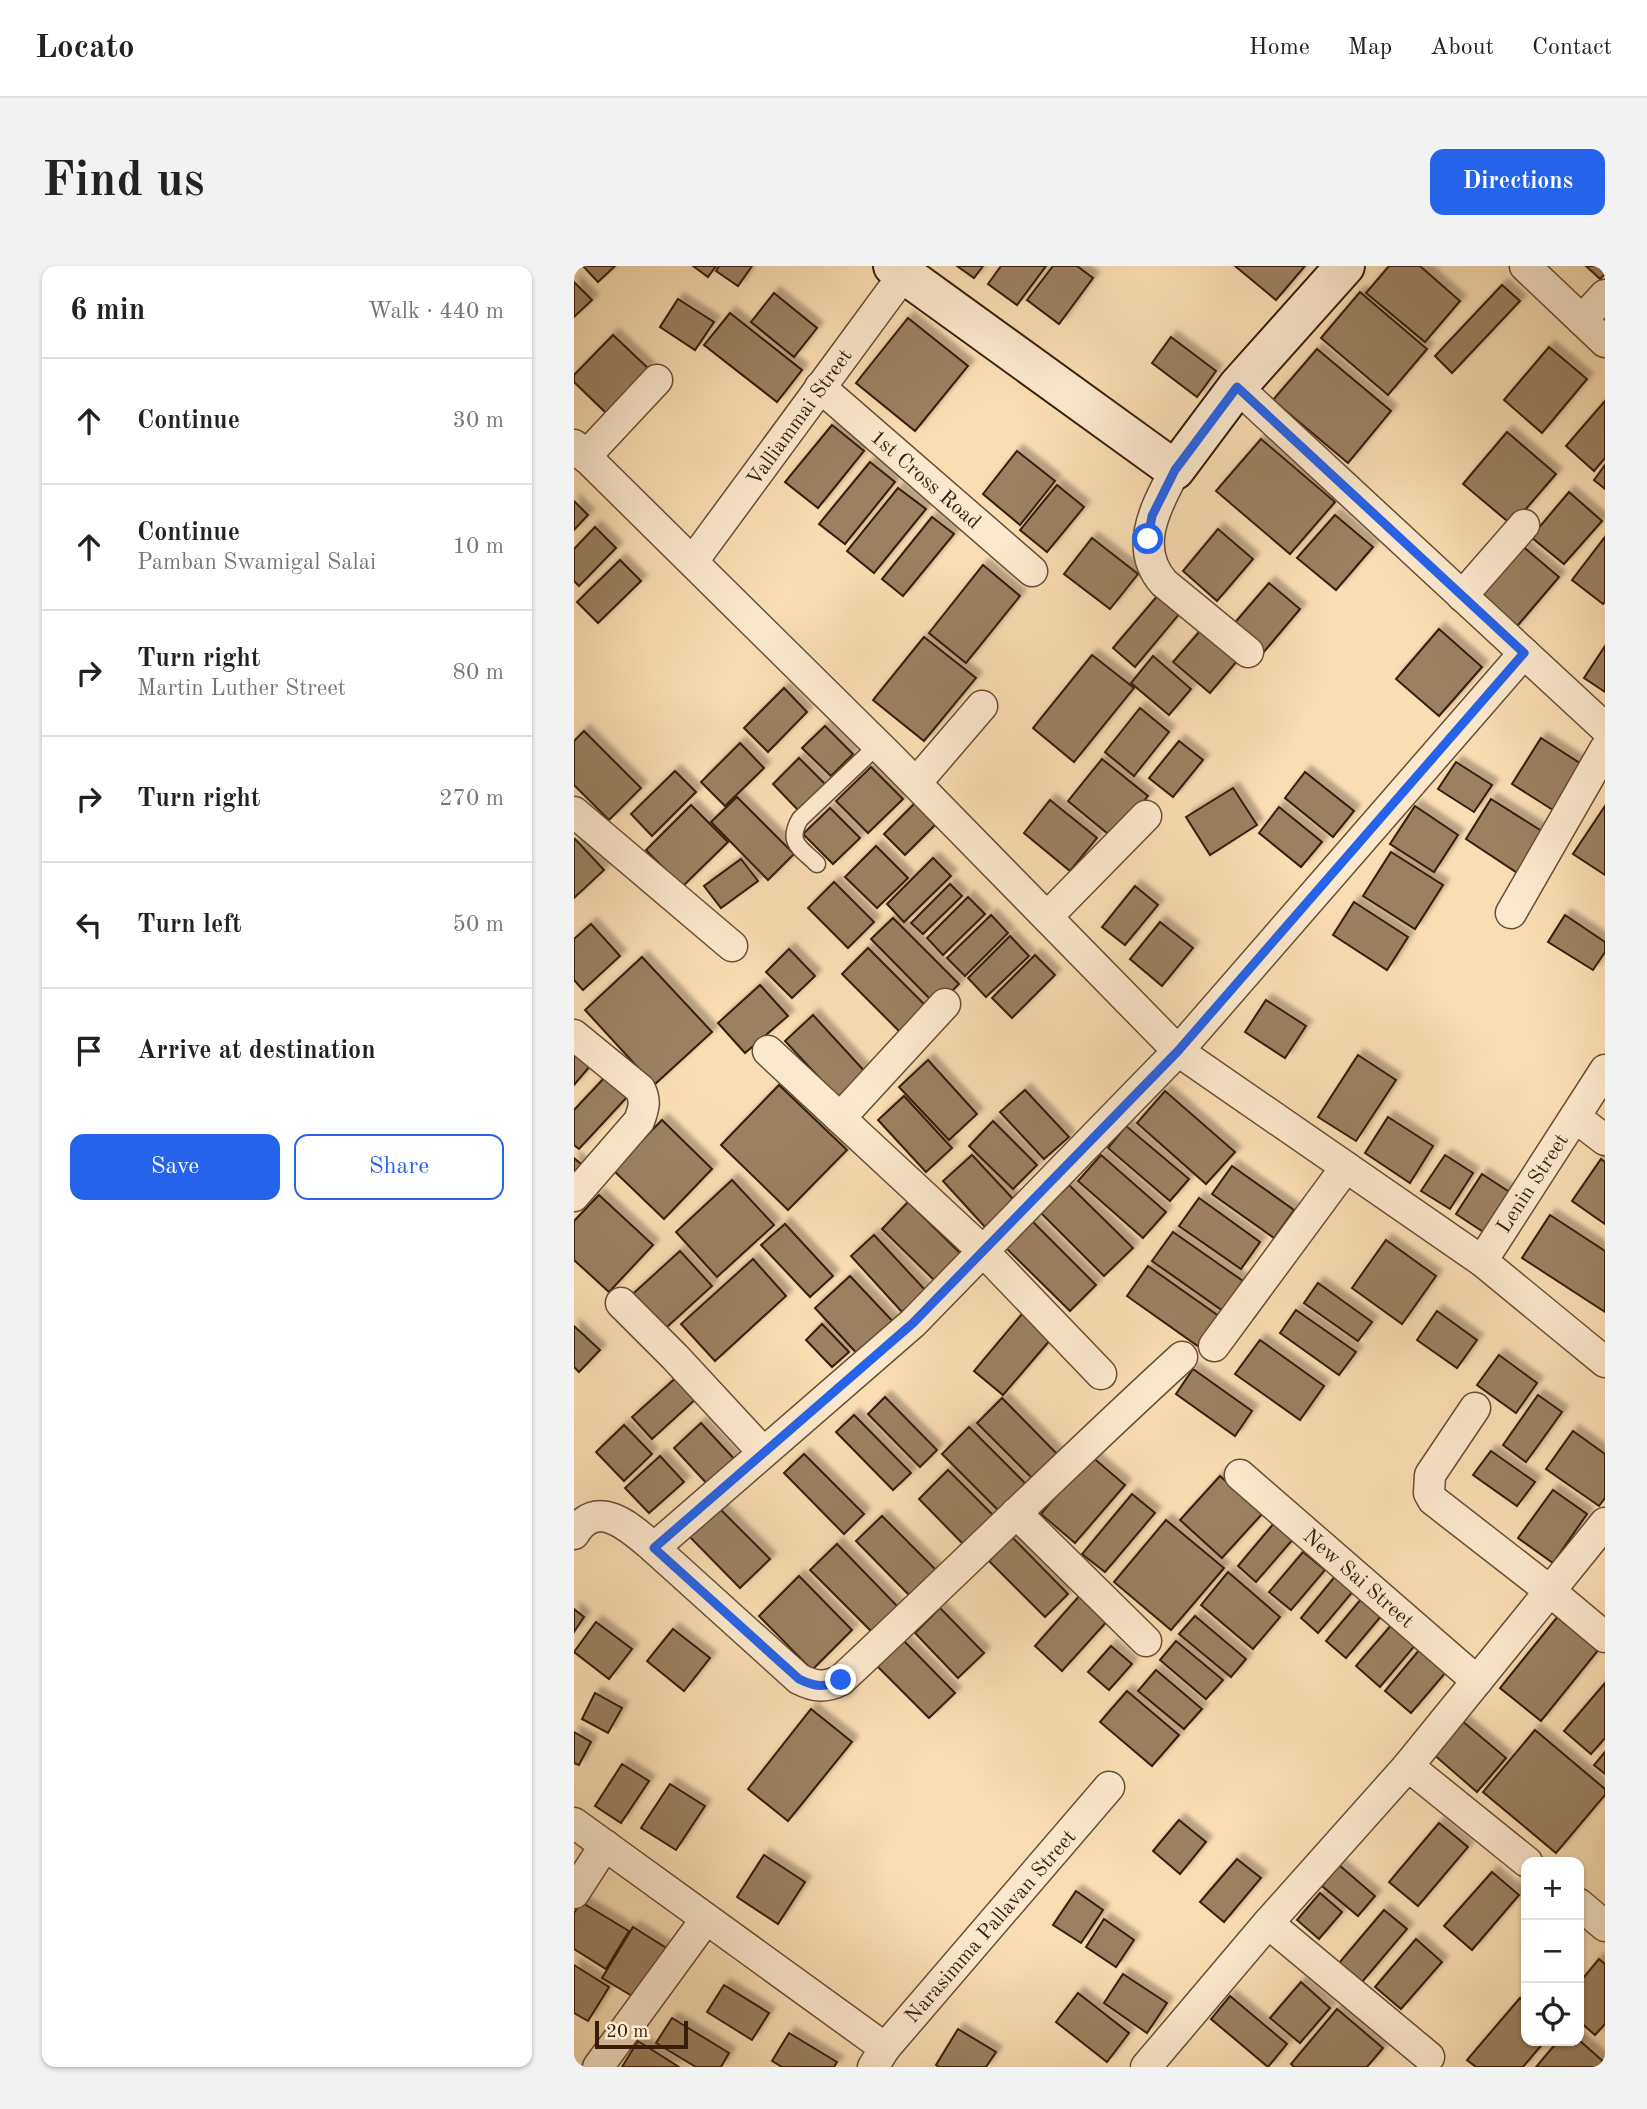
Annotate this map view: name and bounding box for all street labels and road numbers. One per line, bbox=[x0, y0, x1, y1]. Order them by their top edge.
street label: Valliammai Street bbox=[744, 346, 857, 490]
street label: 1st Cross Road bbox=[866, 427, 984, 534]
street label: Lenin Street bbox=[1494, 1130, 1573, 1237]
street label: New Sai Street bbox=[1299, 1526, 1417, 1633]
street label: Narasimma Pallavan Street bbox=[902, 1826, 1081, 2028]

